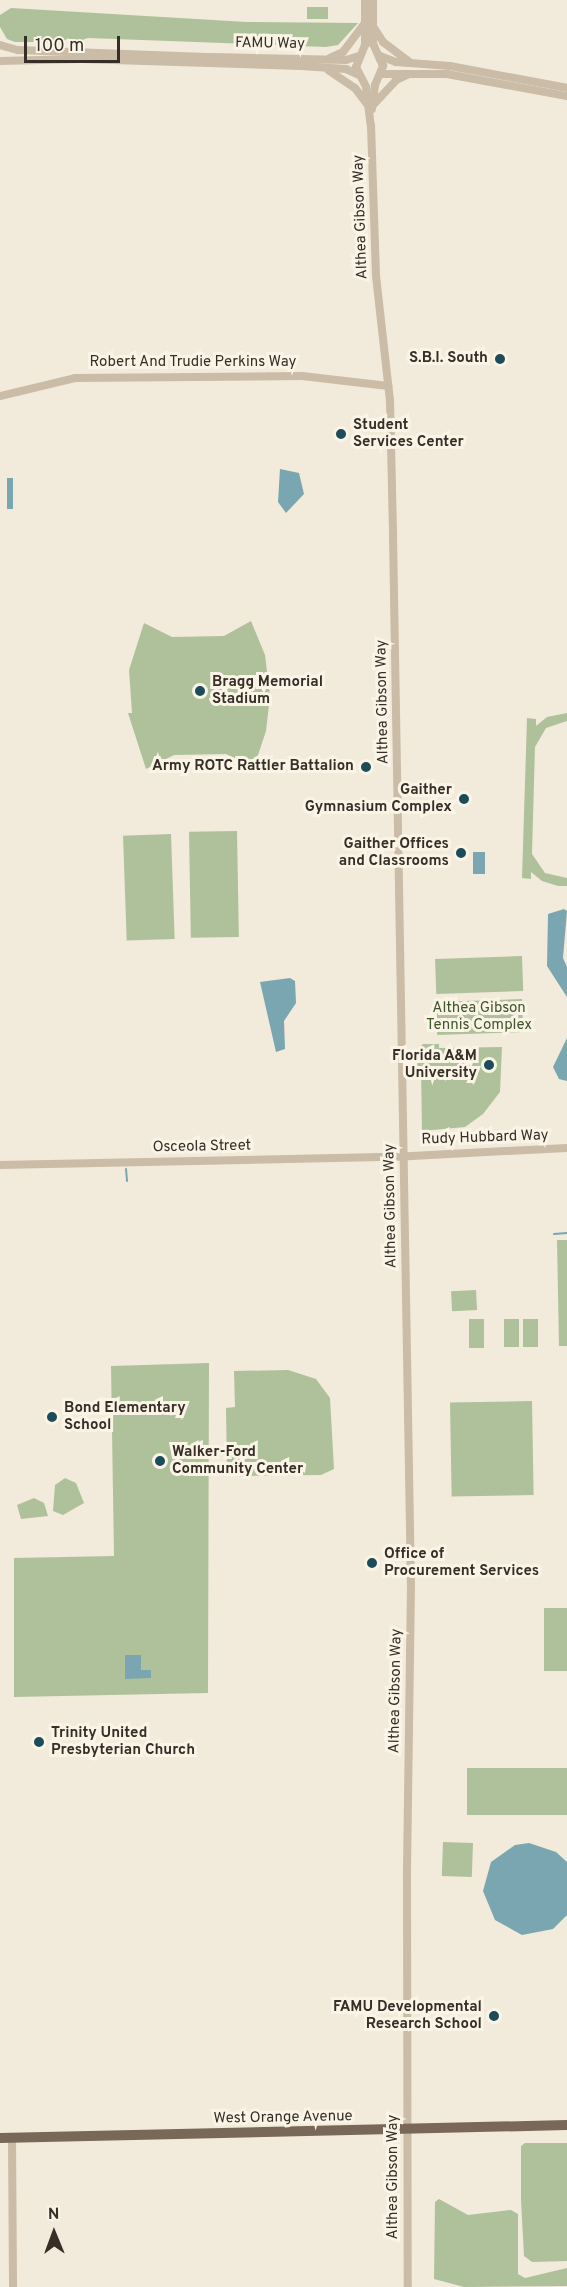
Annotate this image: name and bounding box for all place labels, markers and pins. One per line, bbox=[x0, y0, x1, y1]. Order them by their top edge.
place label: S.B.I. South bbox=[409, 350, 488, 368]
marker: S.B.I. South bbox=[493, 352, 507, 366]
place label: Student Services Center bbox=[353, 416, 464, 451]
marker: Student Services Center bbox=[334, 427, 348, 441]
place label: Bragg Memorial Stadium bbox=[212, 673, 323, 708]
marker: Bragg Memorial Stadium bbox=[193, 684, 207, 698]
place label: Army ROTC Rattler Battalion bbox=[152, 758, 354, 776]
marker: Army ROTC Rattler Battalion bbox=[359, 760, 373, 774]
place label: Gaither Gymnasium Complex bbox=[305, 781, 452, 816]
marker: Gaither Gymnasium Complex bbox=[457, 792, 471, 806]
place label: Gaither Offices and Classrooms bbox=[339, 835, 449, 870]
marker: Gaither Offices and Classrooms bbox=[454, 846, 468, 860]
place label: Florida A&M University bbox=[391, 1047, 477, 1082]
marker: Florida A&M University bbox=[482, 1058, 496, 1072]
place label: Bond Elementary School bbox=[64, 1399, 186, 1434]
marker: Bond Elementary School bbox=[45, 1410, 59, 1424]
place label: Walker-Ford Community Center bbox=[172, 1443, 303, 1478]
marker: Walker-Ford Community Center bbox=[153, 1454, 167, 1468]
place label: Office of Procurement Services bbox=[384, 1545, 539, 1580]
marker: Office of Procurement Services bbox=[365, 1556, 379, 1570]
place label: Trinity United Presbyterian Church bbox=[51, 1724, 195, 1759]
marker: Trinity United Presbyterian Church bbox=[32, 1735, 46, 1749]
place label: FAMU Developmental Research School bbox=[333, 1998, 482, 2033]
marker: FAMU Developmental Research School bbox=[487, 2009, 501, 2023]

